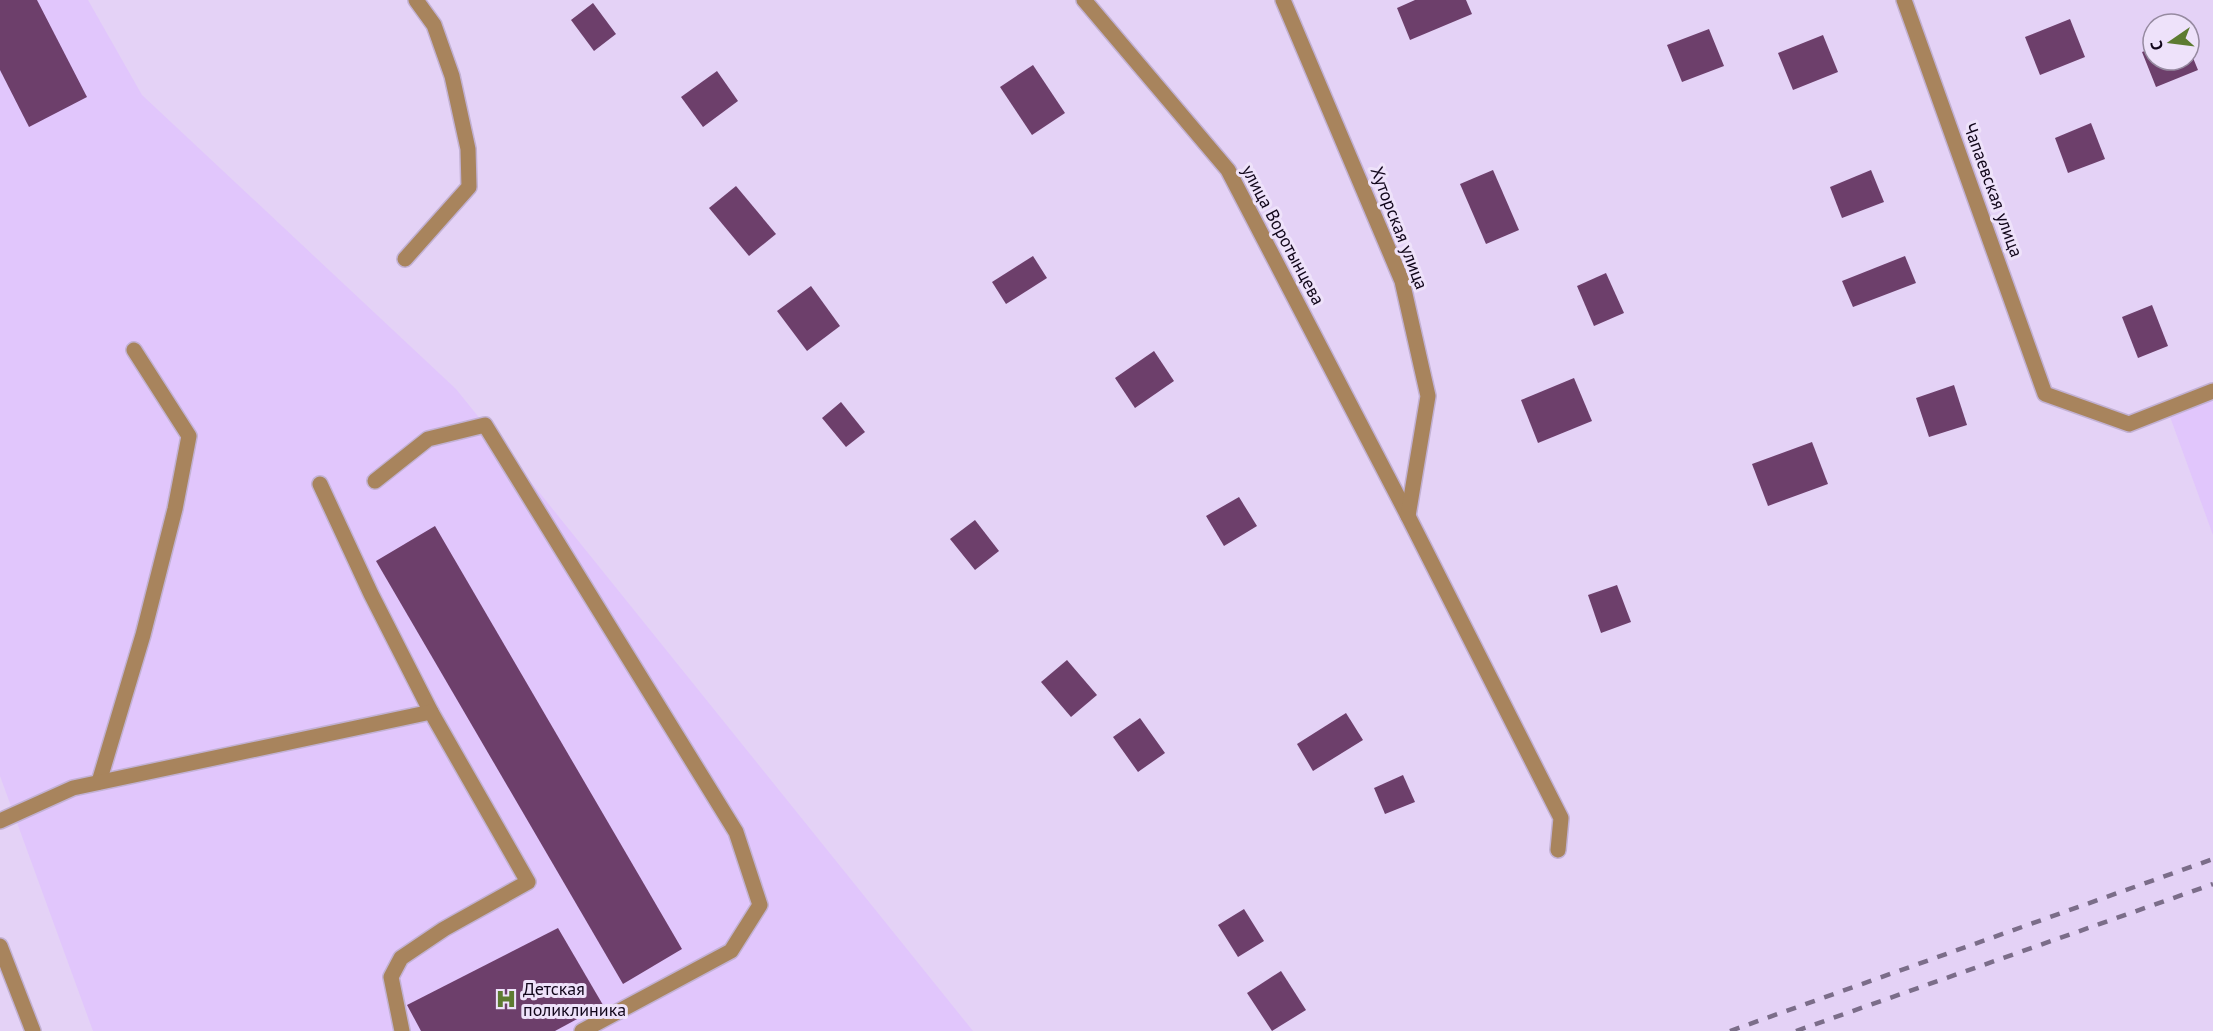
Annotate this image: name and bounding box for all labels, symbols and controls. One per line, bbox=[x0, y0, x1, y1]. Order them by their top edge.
north arrow bbox=[2141, 12, 2201, 72]
text: С bbox=[2146, 39, 2167, 52]
street label: Чапаевская улица bbox=[1958, 119, 2028, 260]
street label: улица Воротынцева bbox=[1237, 161, 1330, 309]
street label: Хуторская улица bbox=[1365, 163, 1433, 292]
place label: Детская поликлиника bbox=[523, 977, 626, 1021]
hospital icon: Детская поликлиника bbox=[494, 987, 518, 1011]

